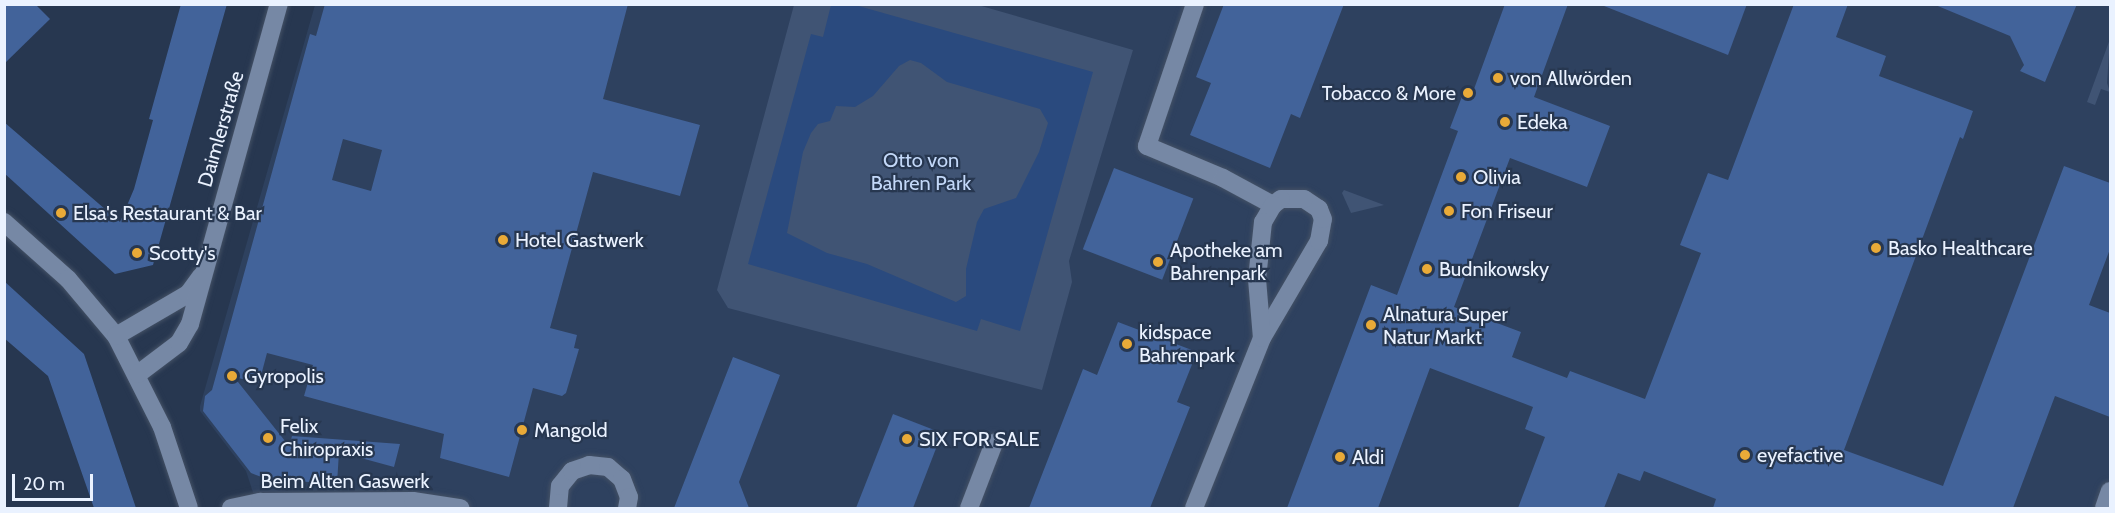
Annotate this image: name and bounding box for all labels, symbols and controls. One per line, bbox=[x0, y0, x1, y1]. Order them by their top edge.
place label: von Allwörden bbox=[1510, 66, 1632, 90]
street label: Daimlerstraße bbox=[193, 68, 249, 190]
marker: von Allwörden bbox=[1491, 71, 1505, 85]
place label: Tobacco & More bbox=[1322, 81, 1456, 105]
marker: Tobacco & More bbox=[1461, 86, 1475, 100]
place label: Edeka bbox=[1517, 110, 1568, 134]
marker: Edeka bbox=[1498, 115, 1512, 129]
park label: Otto von Bahren Park bbox=[871, 149, 971, 196]
place label: Olivia bbox=[1473, 165, 1521, 189]
marker: Olivia bbox=[1454, 170, 1468, 184]
place label: Fon Friseur bbox=[1461, 199, 1553, 223]
place label: Elsa's Restaurant & Bar bbox=[73, 201, 262, 225]
marker: Fon Friseur bbox=[1442, 204, 1456, 218]
marker: Elsa's Restaurant & Bar bbox=[54, 206, 68, 220]
place label: Hotel Gastwerk bbox=[515, 228, 644, 252]
marker: Hotel Gastwerk bbox=[496, 233, 510, 247]
place label: Basko Healthcare bbox=[1888, 236, 2033, 260]
place label: Apotheke am Bahrenpark bbox=[1170, 238, 1283, 285]
place label: Scotty's bbox=[149, 241, 216, 265]
marker: Basko Healthcare bbox=[1869, 241, 1883, 255]
marker: Scotty's bbox=[130, 246, 144, 260]
marker: Apotheke am Bahrenpark bbox=[1151, 255, 1165, 269]
place label: Budnikowsky bbox=[1439, 257, 1549, 281]
marker: Budnikowsky bbox=[1420, 262, 1434, 276]
place label: Alnatura Super Natur Markt bbox=[1383, 302, 1508, 349]
marker: Alnatura Super Natur Markt bbox=[1364, 318, 1378, 332]
place label: kidspace Bahrenpark bbox=[1139, 320, 1235, 367]
marker: kidspace Bahrenpark bbox=[1120, 337, 1134, 351]
place label: Gyropolis bbox=[244, 364, 324, 388]
marker: Gyropolis bbox=[225, 369, 239, 383]
place label: Felix Chiropraxis bbox=[280, 414, 373, 461]
place label: Mangold bbox=[534, 418, 608, 442]
marker: Mangold bbox=[515, 423, 529, 437]
place label: SIX FOR SALE bbox=[919, 427, 1039, 451]
marker: Felix Chiropraxis bbox=[261, 431, 275, 445]
marker: SIX FOR SALE bbox=[900, 432, 914, 446]
place label: eyefactive bbox=[1757, 443, 1843, 467]
place label: Aldi bbox=[1352, 445, 1384, 469]
marker: eyefactive bbox=[1738, 448, 1752, 462]
marker: Aldi bbox=[1333, 450, 1347, 464]
scale bar bbox=[15, 462, 96, 500]
street label: Beim Alten Gaswerk bbox=[260, 469, 430, 493]
text: 20 m bbox=[23, 473, 65, 495]

